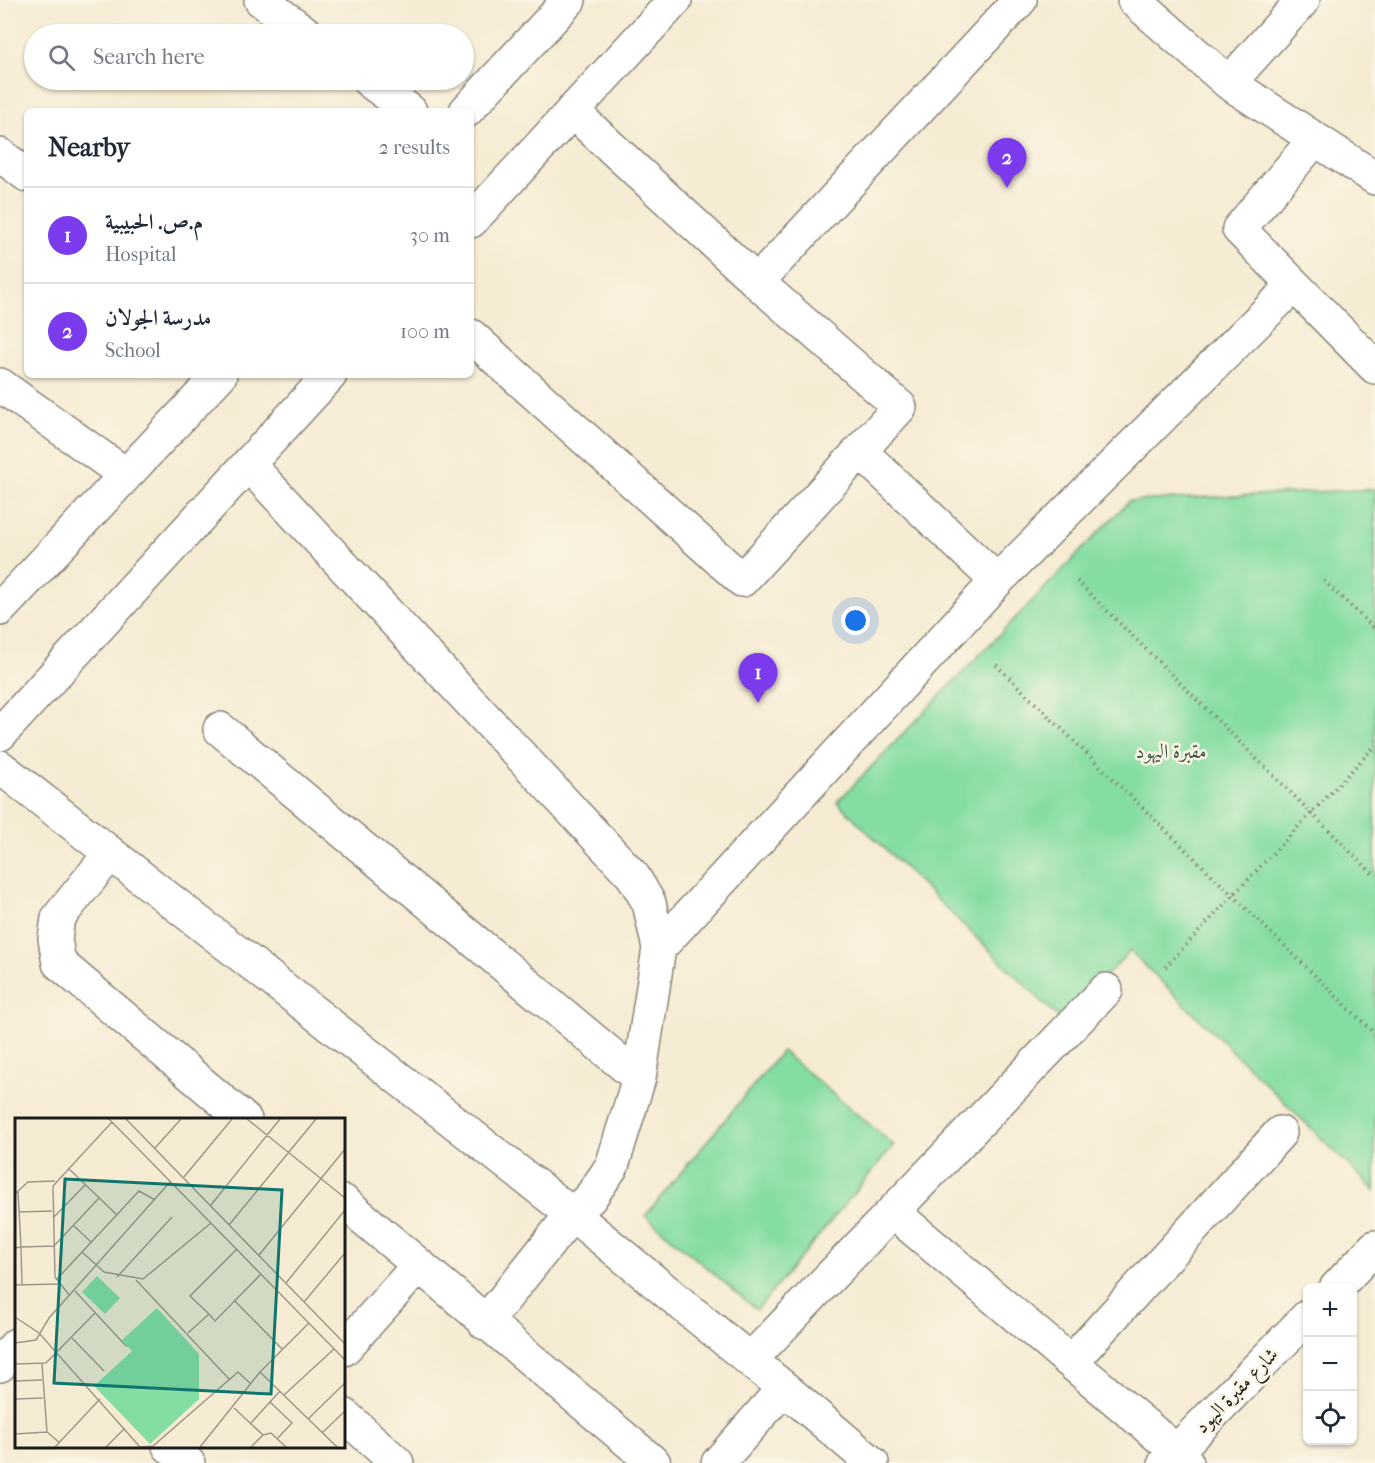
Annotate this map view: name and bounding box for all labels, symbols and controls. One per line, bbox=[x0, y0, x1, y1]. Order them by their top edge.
search box bbox=[24, 24, 474, 90]
icon: search bbox=[45, 41, 78, 74]
text: Search here bbox=[93, 44, 205, 70]
text: Nearby bbox=[48, 132, 130, 163]
text: 2 results bbox=[379, 136, 450, 159]
pin: 2 bbox=[988, 138, 1026, 188]
text: م.ص. الحبيبية bbox=[105, 209, 203, 235]
text: 1 bbox=[64, 224, 71, 247]
text: 30 m bbox=[410, 224, 450, 247]
text: Hospital bbox=[105, 243, 177, 266]
text: مدرسة الجولان bbox=[105, 305, 211, 331]
text: 2 bbox=[62, 320, 73, 343]
text: 100 m bbox=[400, 320, 450, 343]
text: School bbox=[105, 339, 161, 362]
your location bbox=[841, 606, 870, 635]
pin: 1 bbox=[738, 654, 777, 703]
park label: مقبرة اليهود bbox=[1136, 740, 1206, 764]
inset map bbox=[15, 1118, 345, 1448]
map controls bbox=[1303, 1283, 1357, 1445]
button: + bbox=[1303, 1283, 1357, 1337]
button: − bbox=[1303, 1337, 1357, 1391]
street label: شارع مقبرة اليهود bbox=[1190, 1343, 1287, 1442]
button: locate bbox=[1303, 1391, 1357, 1445]

